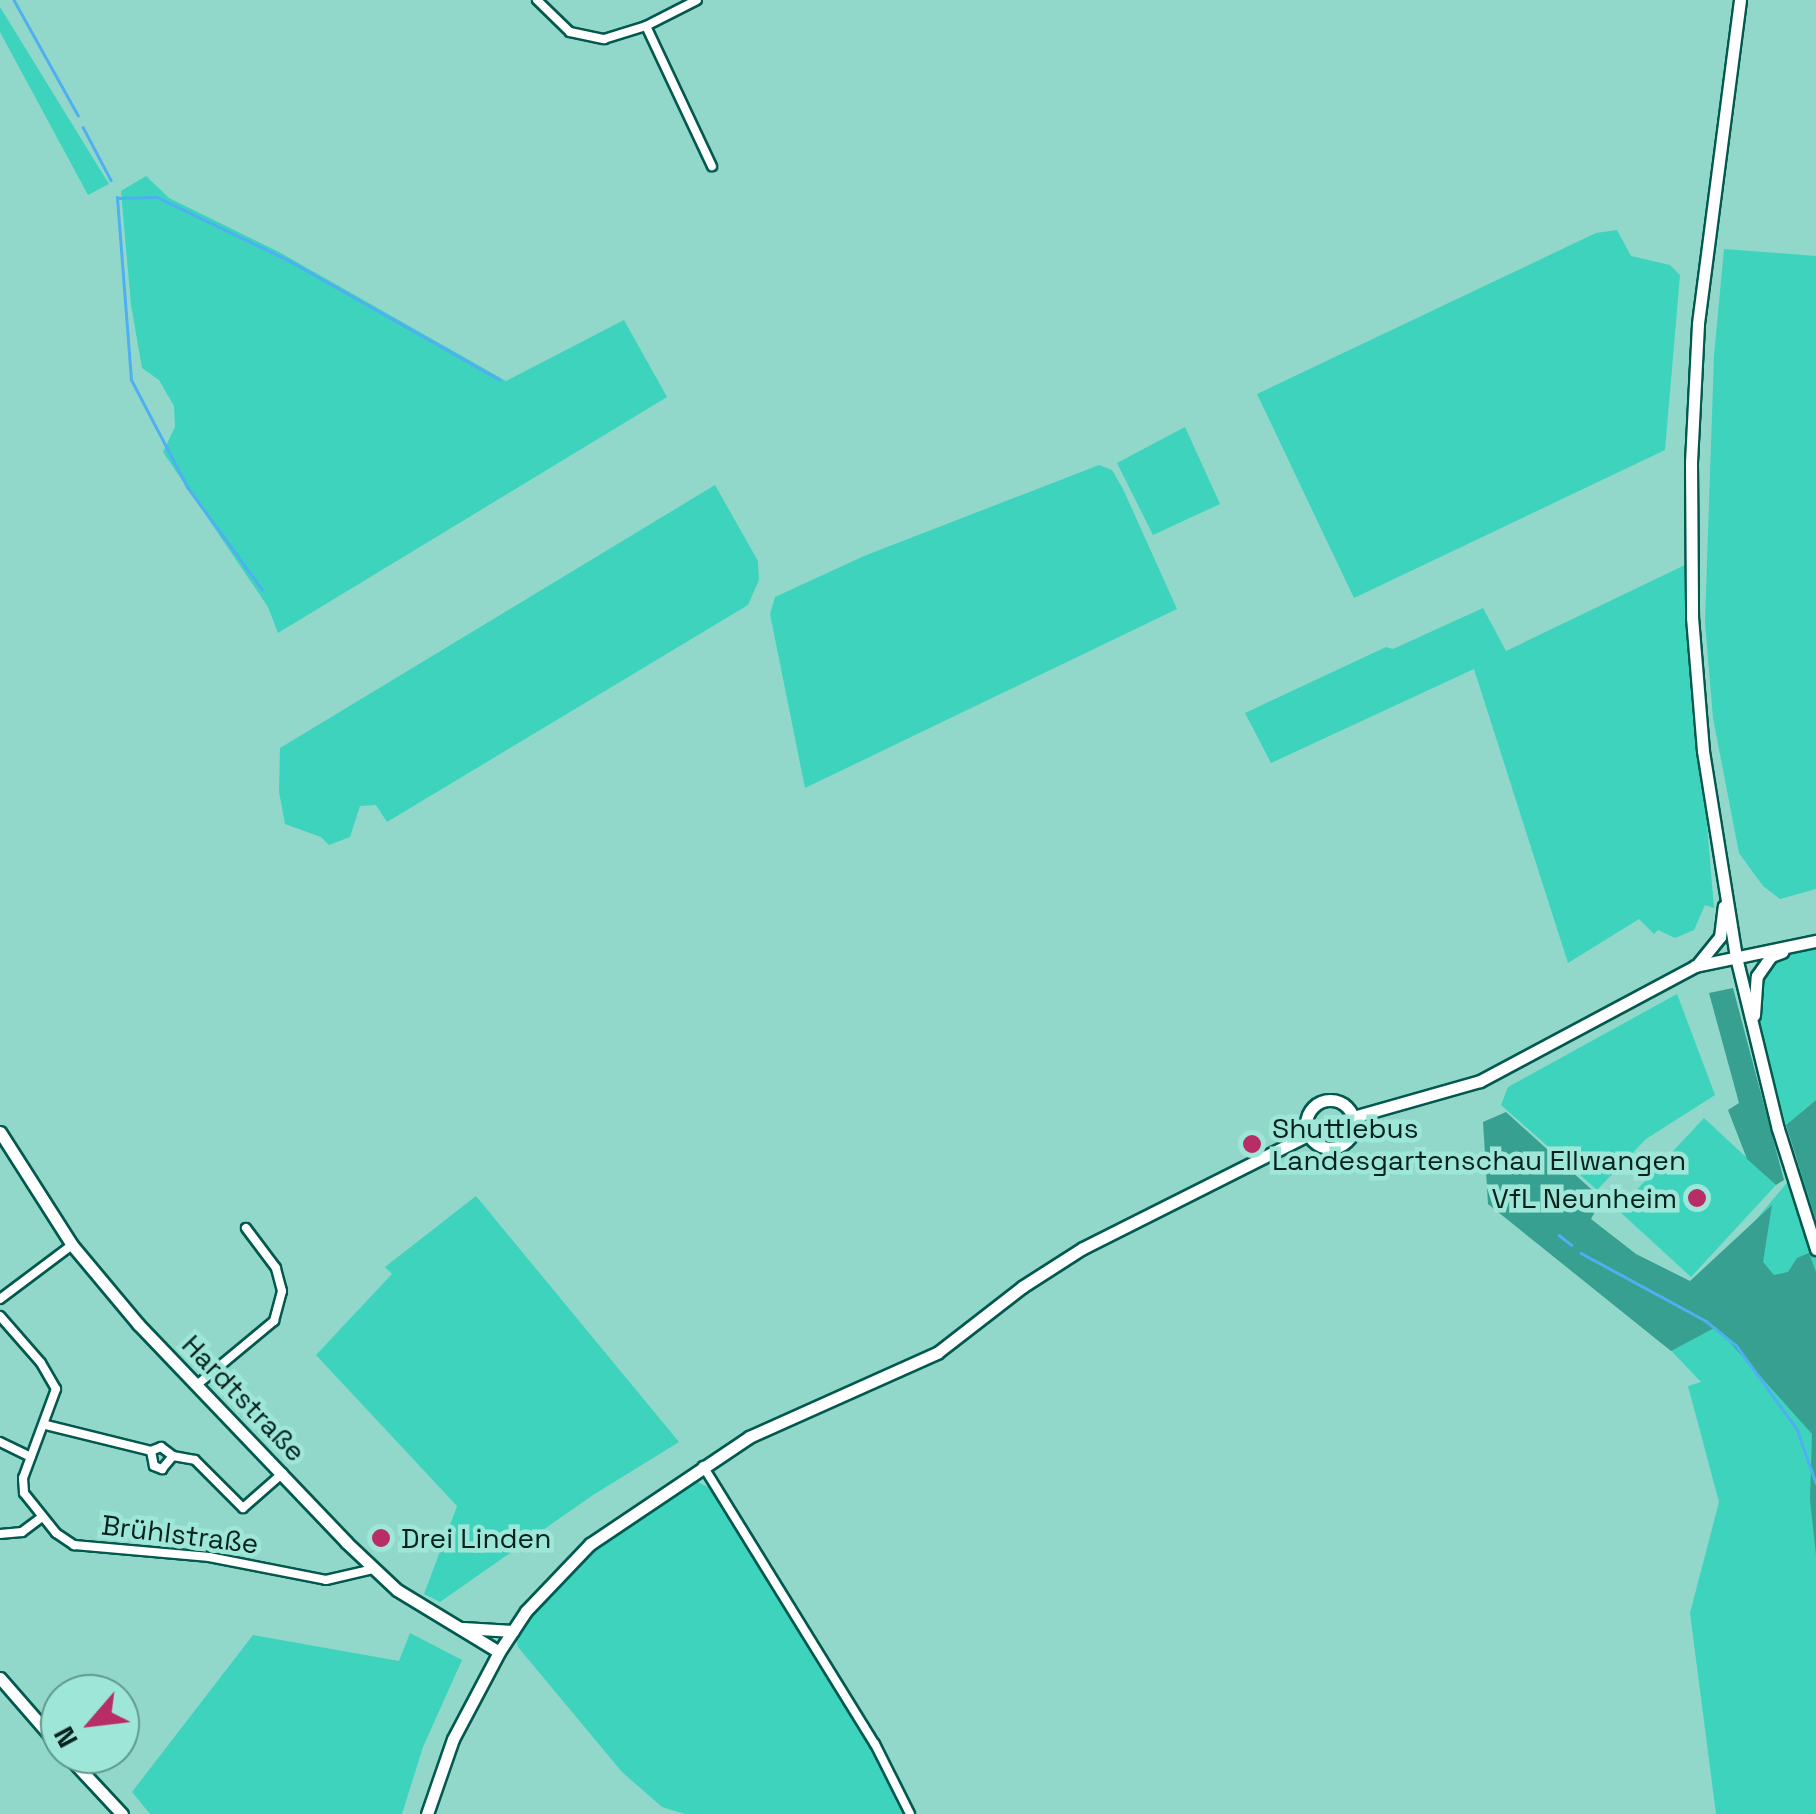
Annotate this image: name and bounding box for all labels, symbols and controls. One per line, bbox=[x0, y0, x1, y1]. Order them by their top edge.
place label: Shuttlebus Landesgartenschau Ellwangen bbox=[1272, 1111, 1686, 1177]
marker: Shuttlebus Landesgartenschau Ellwangen bbox=[1241, 1133, 1263, 1155]
place label: VfL Neunheim bbox=[1491, 1181, 1677, 1215]
marker: VfL Neunheim bbox=[1686, 1187, 1708, 1209]
street label: Hardtstraße bbox=[175, 1328, 313, 1468]
street label: Brühlstraße bbox=[100, 1508, 260, 1560]
place label: Drei Linden bbox=[401, 1521, 551, 1555]
marker: Drei Linden bbox=[370, 1527, 392, 1549]
north arrow bbox=[40, 1674, 140, 1774]
text: N bbox=[45, 1720, 86, 1754]

